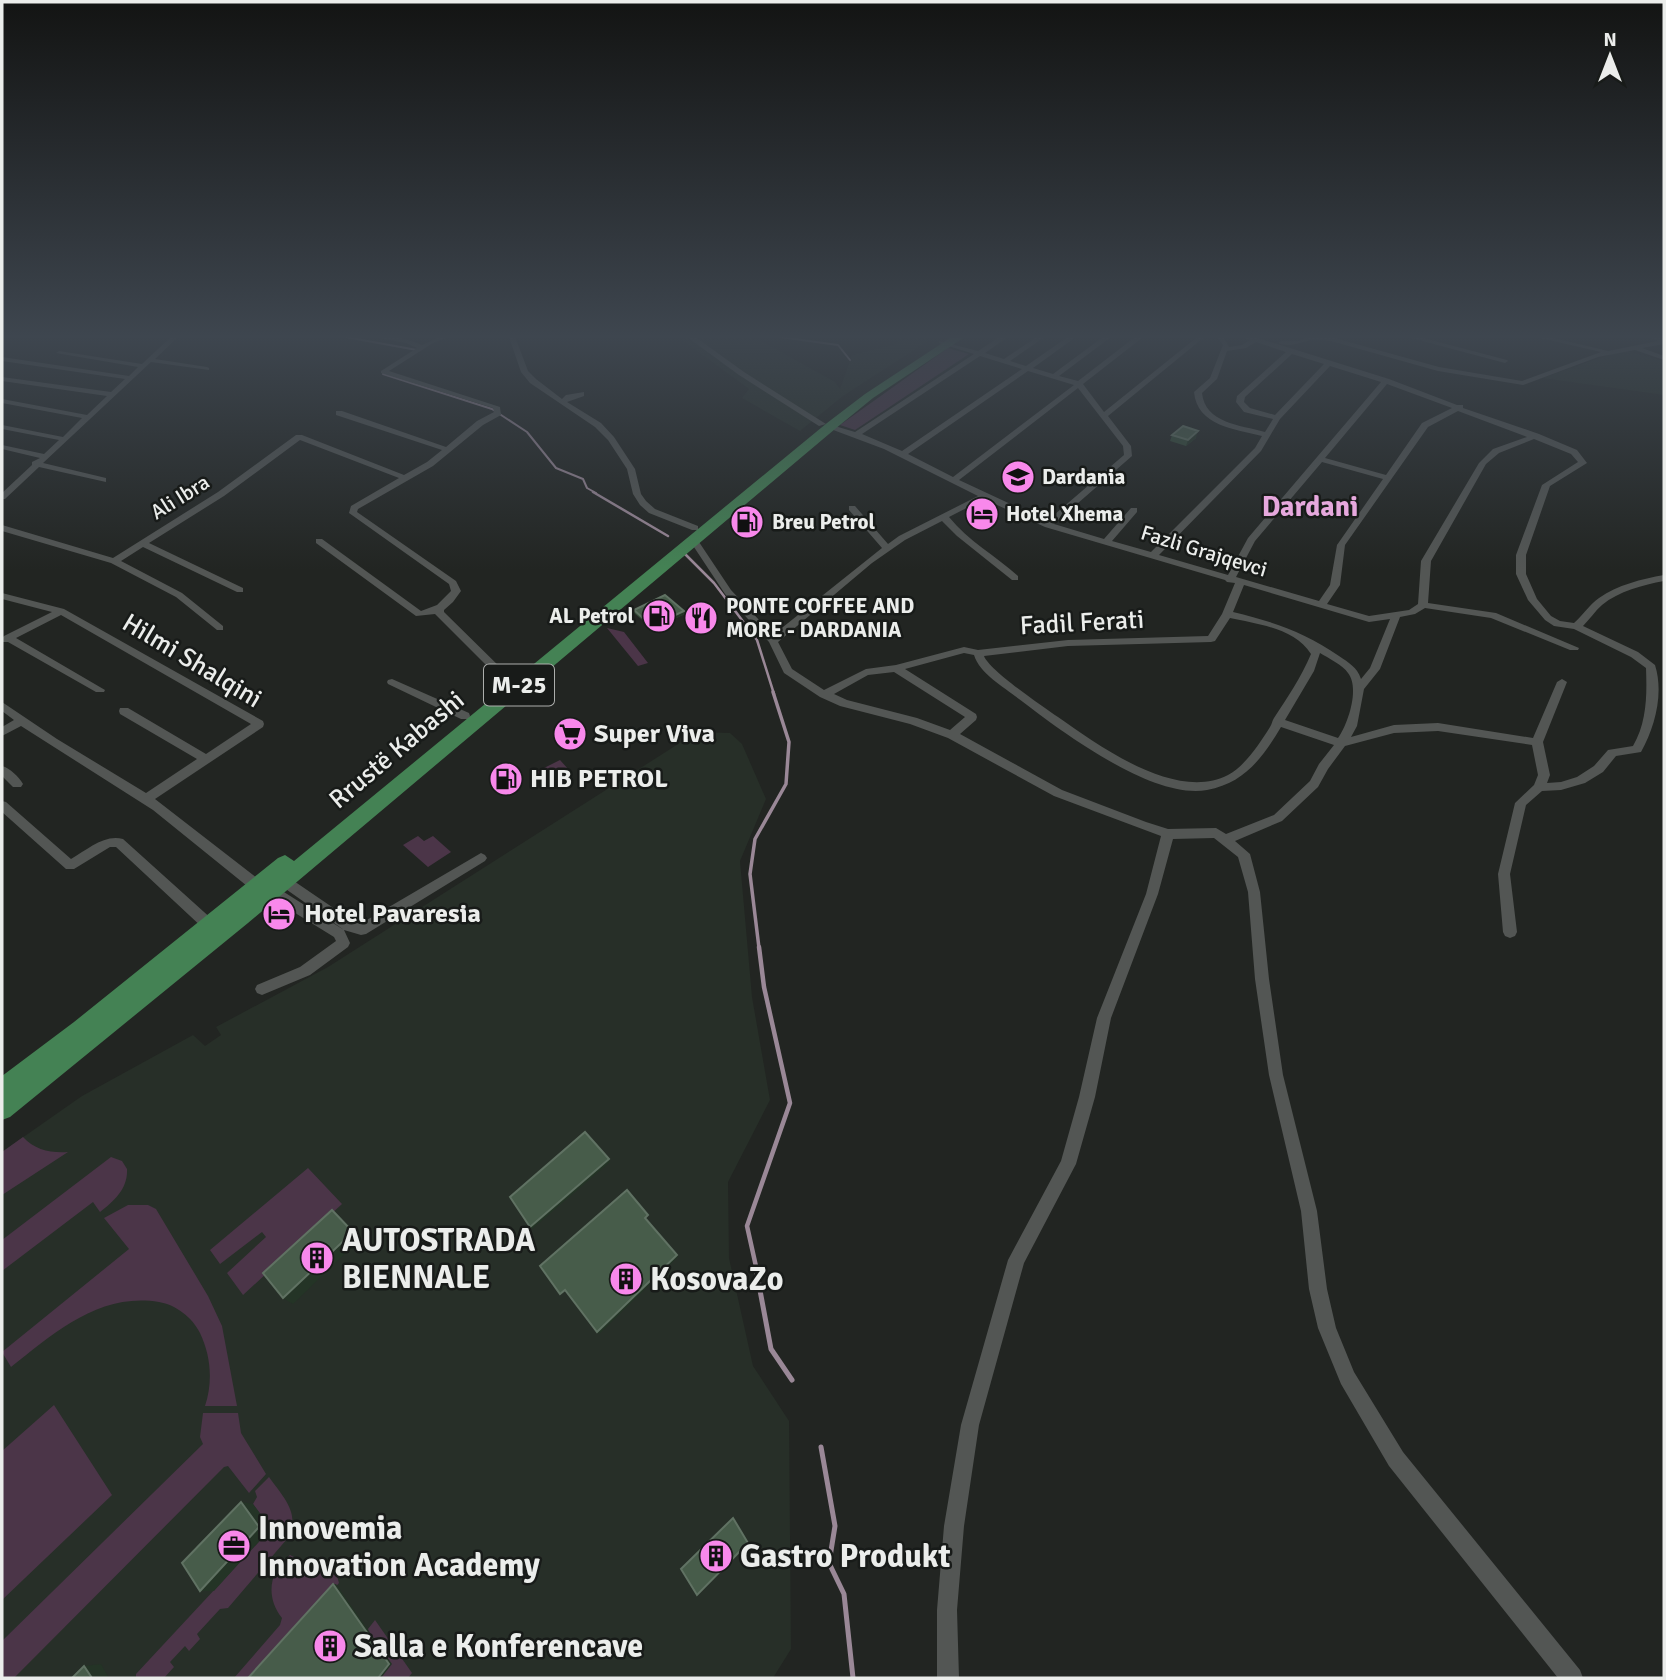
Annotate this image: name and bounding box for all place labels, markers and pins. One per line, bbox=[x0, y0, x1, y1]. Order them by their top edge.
school or university icon: Dardania bbox=[999, 458, 1037, 496]
place label: Dardania bbox=[1042, 464, 1125, 490]
hotel icon: Hotel Xhema bbox=[963, 495, 1001, 533]
place label: Hotel Xhema bbox=[1006, 501, 1123, 527]
fuel station icon: Breu Petrol bbox=[728, 503, 766, 541]
place label: Breu Petrol bbox=[772, 509, 876, 535]
place label: PONTE COFFEE AND MORE - DARDANIA bbox=[726, 593, 914, 643]
fuel station icon: AL Petrol bbox=[640, 597, 678, 635]
restaurant icon: PONTE COFFEE AND MORE - DARDANIA bbox=[682, 599, 720, 637]
place label: AL Petrol bbox=[549, 603, 634, 629]
supermarket icon: Super Viva bbox=[551, 715, 589, 753]
place label: Super Viva bbox=[594, 718, 715, 750]
fuel station icon: HIB PETROL bbox=[487, 760, 525, 798]
place label: HIB PETROL bbox=[530, 763, 668, 795]
hotel icon: Hotel Pavaresia bbox=[260, 895, 298, 933]
place label: Hotel Pavaresia bbox=[304, 898, 481, 930]
place label: AUTOSTRADA BIENNALE bbox=[342, 1221, 536, 1297]
building icon: AUTOSTRADA BIENNALE bbox=[298, 1239, 336, 1277]
building icon: KosovaZo bbox=[607, 1260, 645, 1298]
place label: KosovaZo bbox=[650, 1260, 783, 1299]
place label: Innovemia Innovation Academy bbox=[258, 1509, 540, 1585]
office icon: Innovemia Innovation Academy bbox=[215, 1527, 253, 1565]
building icon: Gastro Produkt bbox=[697, 1537, 735, 1575]
place label: Gastro Produkt bbox=[740, 1537, 950, 1576]
building icon: Salla e Konferencave bbox=[311, 1627, 349, 1665]
place label: Salla e Konferencave bbox=[354, 1627, 643, 1666]

